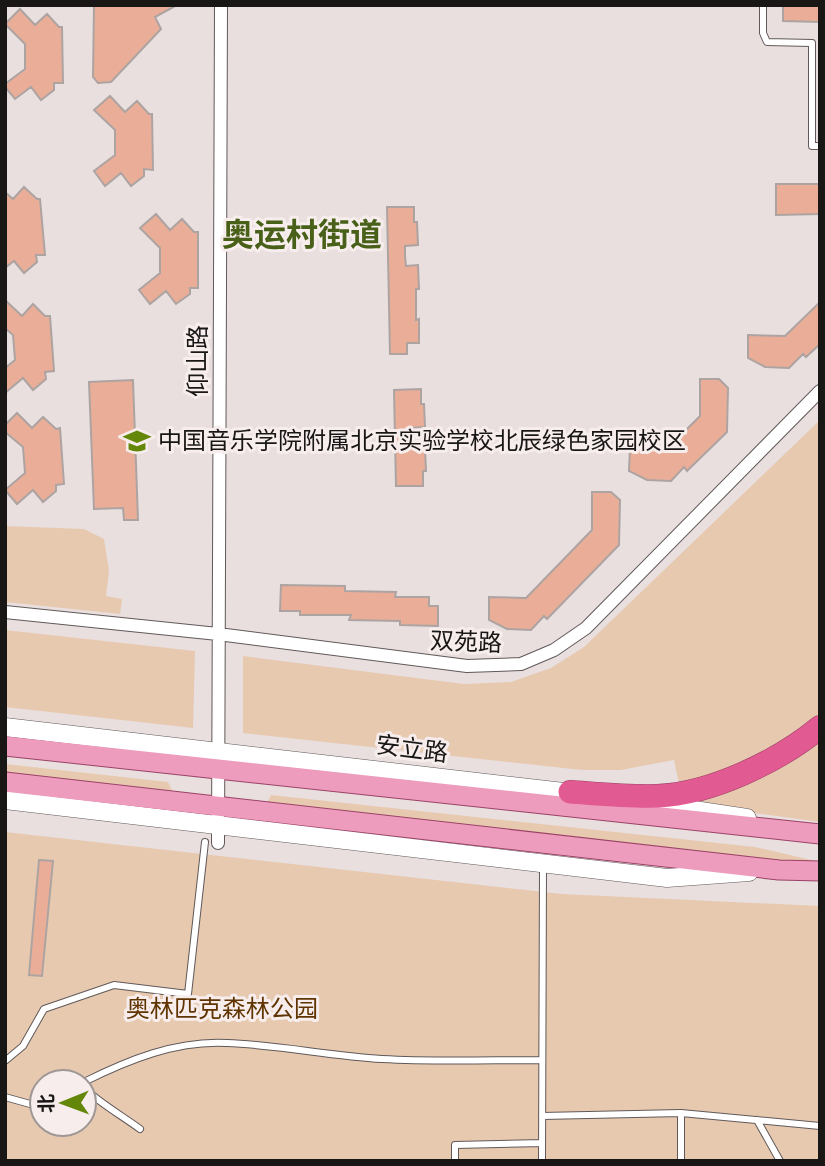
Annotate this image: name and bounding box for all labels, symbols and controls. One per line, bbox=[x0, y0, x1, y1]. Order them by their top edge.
district label: 奥运村街道 bbox=[222, 213, 382, 256]
street label: 仰山路 bbox=[181, 325, 213, 397]
place label: 中国音乐学院附属北京实验学校北辰绿色家园校区 bbox=[158, 424, 686, 456]
school or university icon: 中国音乐学院附属北京实验学校北辰绿色家园校区 bbox=[122, 426, 152, 456]
street label: 双苑路 bbox=[429, 624, 503, 658]
street label: 安立路 bbox=[374, 728, 450, 768]
park label: 奥林匹克森林公园 bbox=[126, 992, 318, 1024]
north arrow bbox=[28, 1068, 98, 1138]
text: 北 bbox=[33, 1094, 59, 1113]

